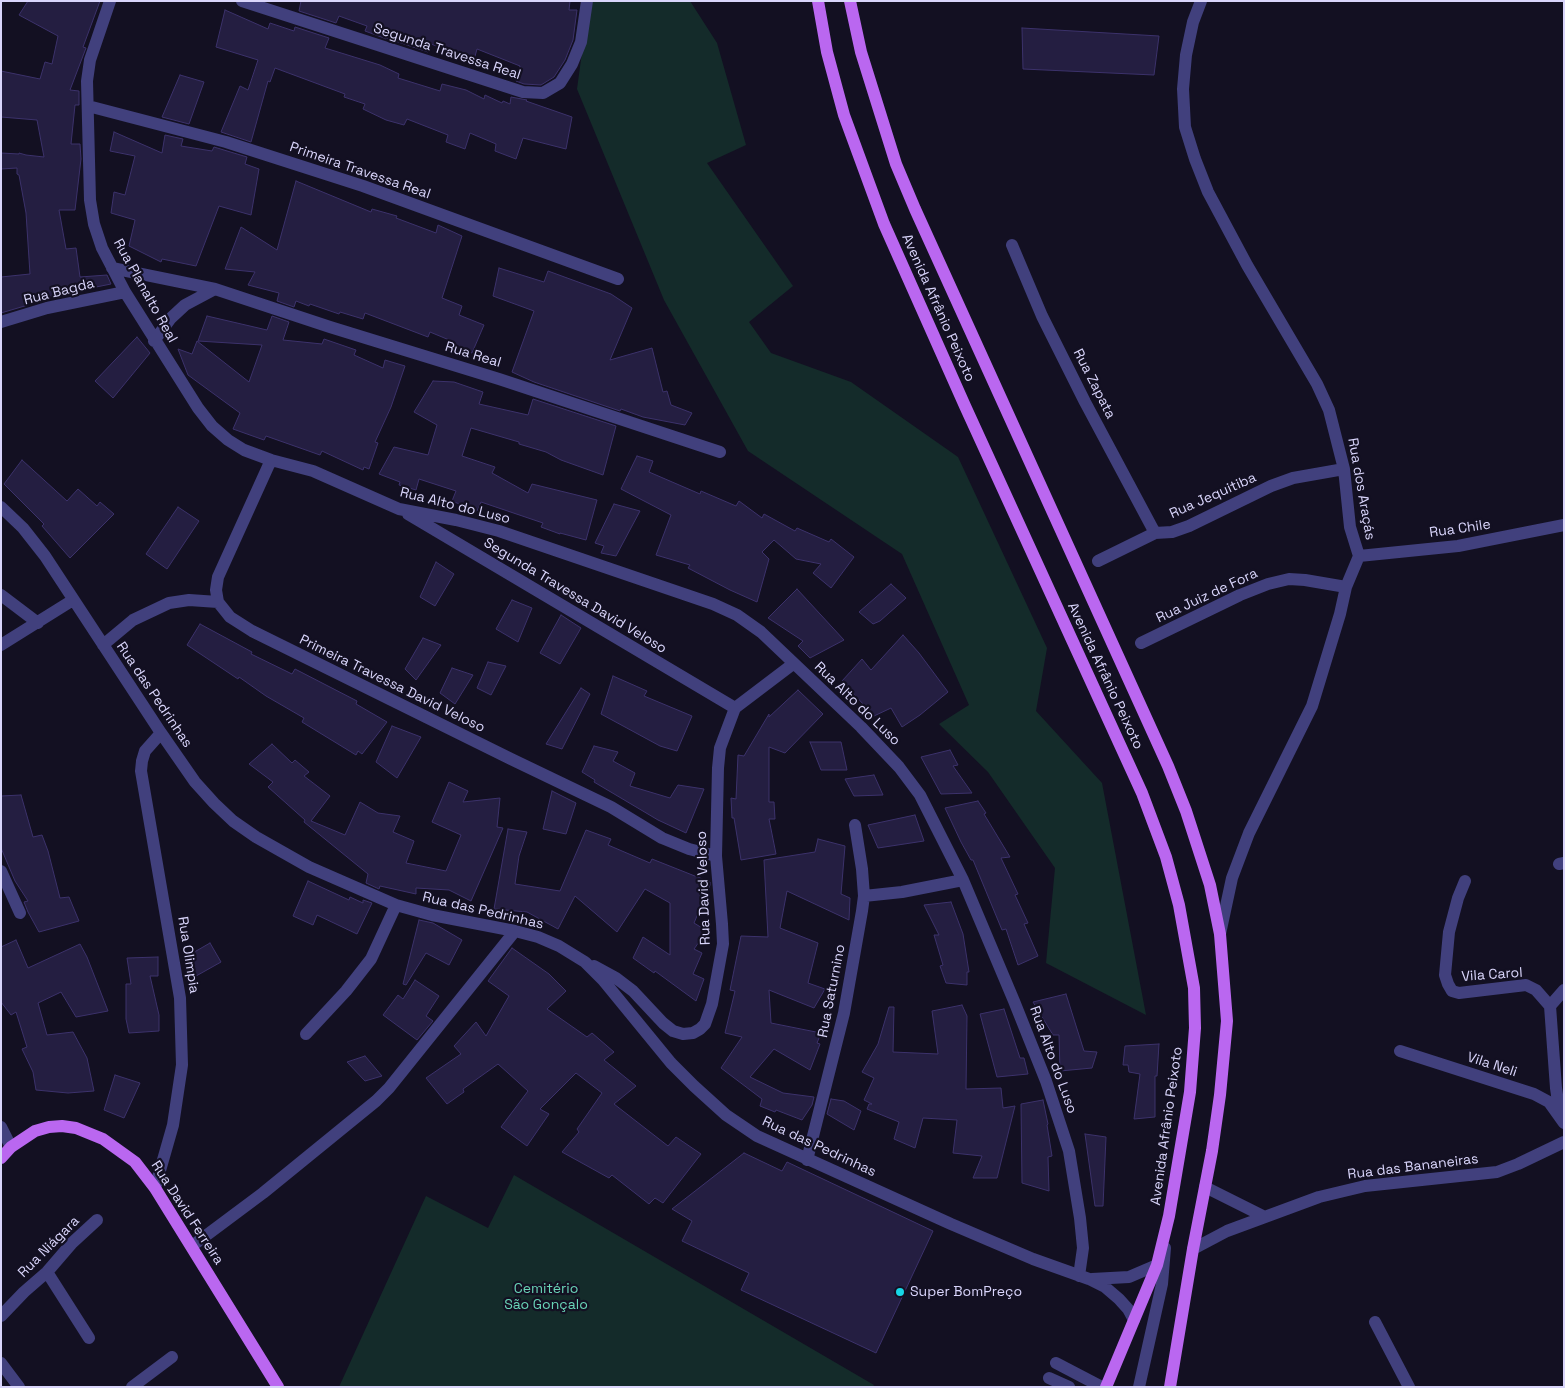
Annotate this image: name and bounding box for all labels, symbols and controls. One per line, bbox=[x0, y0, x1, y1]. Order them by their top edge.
street label: Segunda Travessa Real bbox=[371, 20, 523, 84]
street label: Primeira Travessa Real bbox=[287, 139, 433, 203]
street label: Avenida Afrânio Peixoto bbox=[898, 232, 978, 384]
street label: Rua Planalto Real bbox=[110, 236, 180, 346]
street label: Rua Bagda bbox=[22, 275, 96, 309]
street label: Rua Real bbox=[443, 339, 503, 371]
street label: Rua Zapata bbox=[1069, 346, 1119, 422]
street label: Rua dos Araçás bbox=[1344, 437, 1378, 541]
street label: Rua Jequitiba bbox=[1167, 469, 1259, 523]
street label: Rua Alto do Luso bbox=[398, 484, 512, 528]
street label: Rua Chile bbox=[1428, 516, 1492, 542]
street label: Segunda Travessa David Veloso bbox=[480, 535, 670, 657]
street label: Rua Juiz de Fora bbox=[1154, 565, 1260, 627]
street label: Avenida Afrânio Peixoto bbox=[1064, 600, 1146, 752]
street label: Primeira Travessa David Veloso bbox=[296, 632, 488, 736]
street label: Rua das Pedrinhas bbox=[112, 639, 196, 751]
street label: Rua Alto do Luso bbox=[810, 659, 904, 749]
street label: Rua David Veloso bbox=[694, 831, 714, 945]
street label: Rua das Pedrinhas bbox=[421, 889, 545, 933]
street label: Rua Olimpia bbox=[174, 915, 202, 995]
street label: Rua Saturnino bbox=[815, 943, 849, 1039]
street label: Vila Carol bbox=[1461, 964, 1523, 986]
street label: Rua Alto do Luso bbox=[1026, 1004, 1080, 1116]
street label: Avenida Afrânio Peixoto bbox=[1148, 1046, 1186, 1206]
street label: Vila Neli bbox=[1465, 1049, 1519, 1081]
street label: Rua das Pedrinhas bbox=[759, 1113, 879, 1181]
street label: Rua das Bananeiras bbox=[1347, 1151, 1479, 1183]
street label: Rua David Ferreira bbox=[147, 1158, 227, 1268]
street label: Rua Niágara bbox=[15, 1213, 83, 1281]
park label: Cemitério São Gonçalo bbox=[504, 1281, 588, 1314]
place label: Super BomPreço bbox=[910, 1284, 1022, 1300]
marker: Super BomPreço bbox=[894, 1286, 906, 1298]

